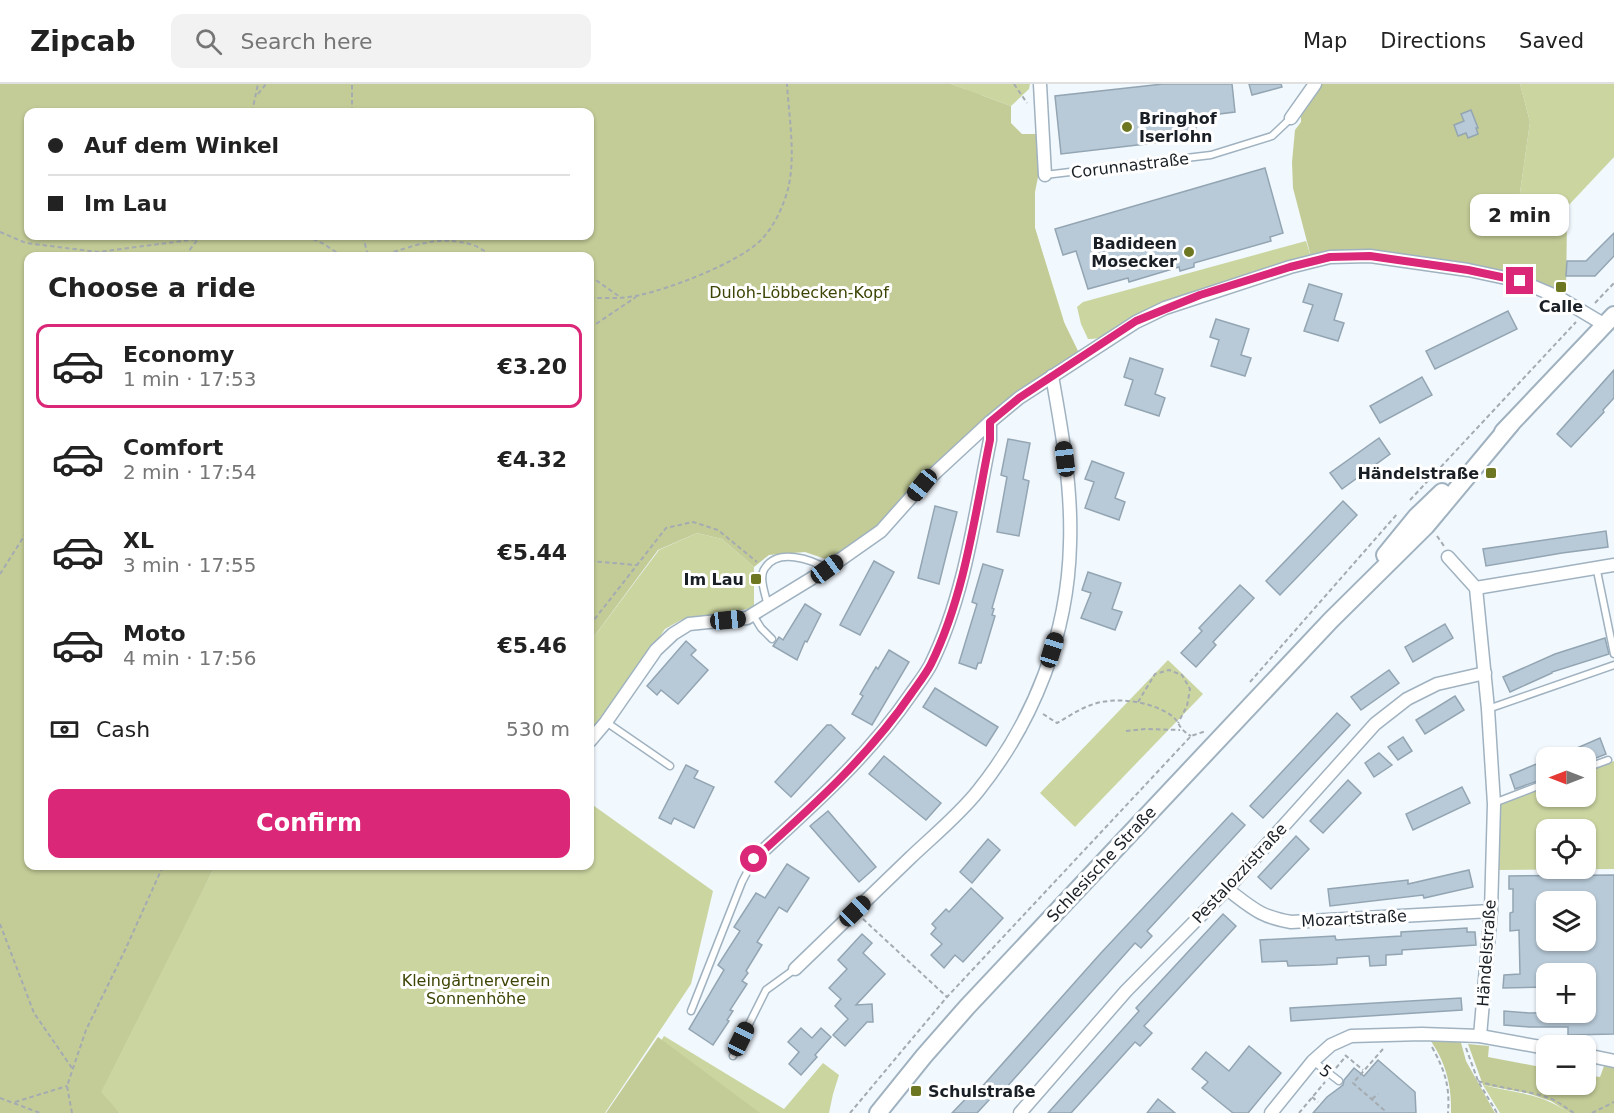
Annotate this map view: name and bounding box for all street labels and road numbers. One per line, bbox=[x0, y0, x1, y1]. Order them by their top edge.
street label: Corunnastraße bbox=[1070, 149, 1190, 182]
street label: Schlesische Straße bbox=[1043, 803, 1160, 926]
street label: Pestalozzistraße bbox=[1188, 819, 1291, 927]
street label: Händelstraße bbox=[1473, 899, 1500, 1007]
street label: Mozartstraße bbox=[1301, 906, 1407, 931]
street label: 5 bbox=[1316, 1061, 1336, 1082]

